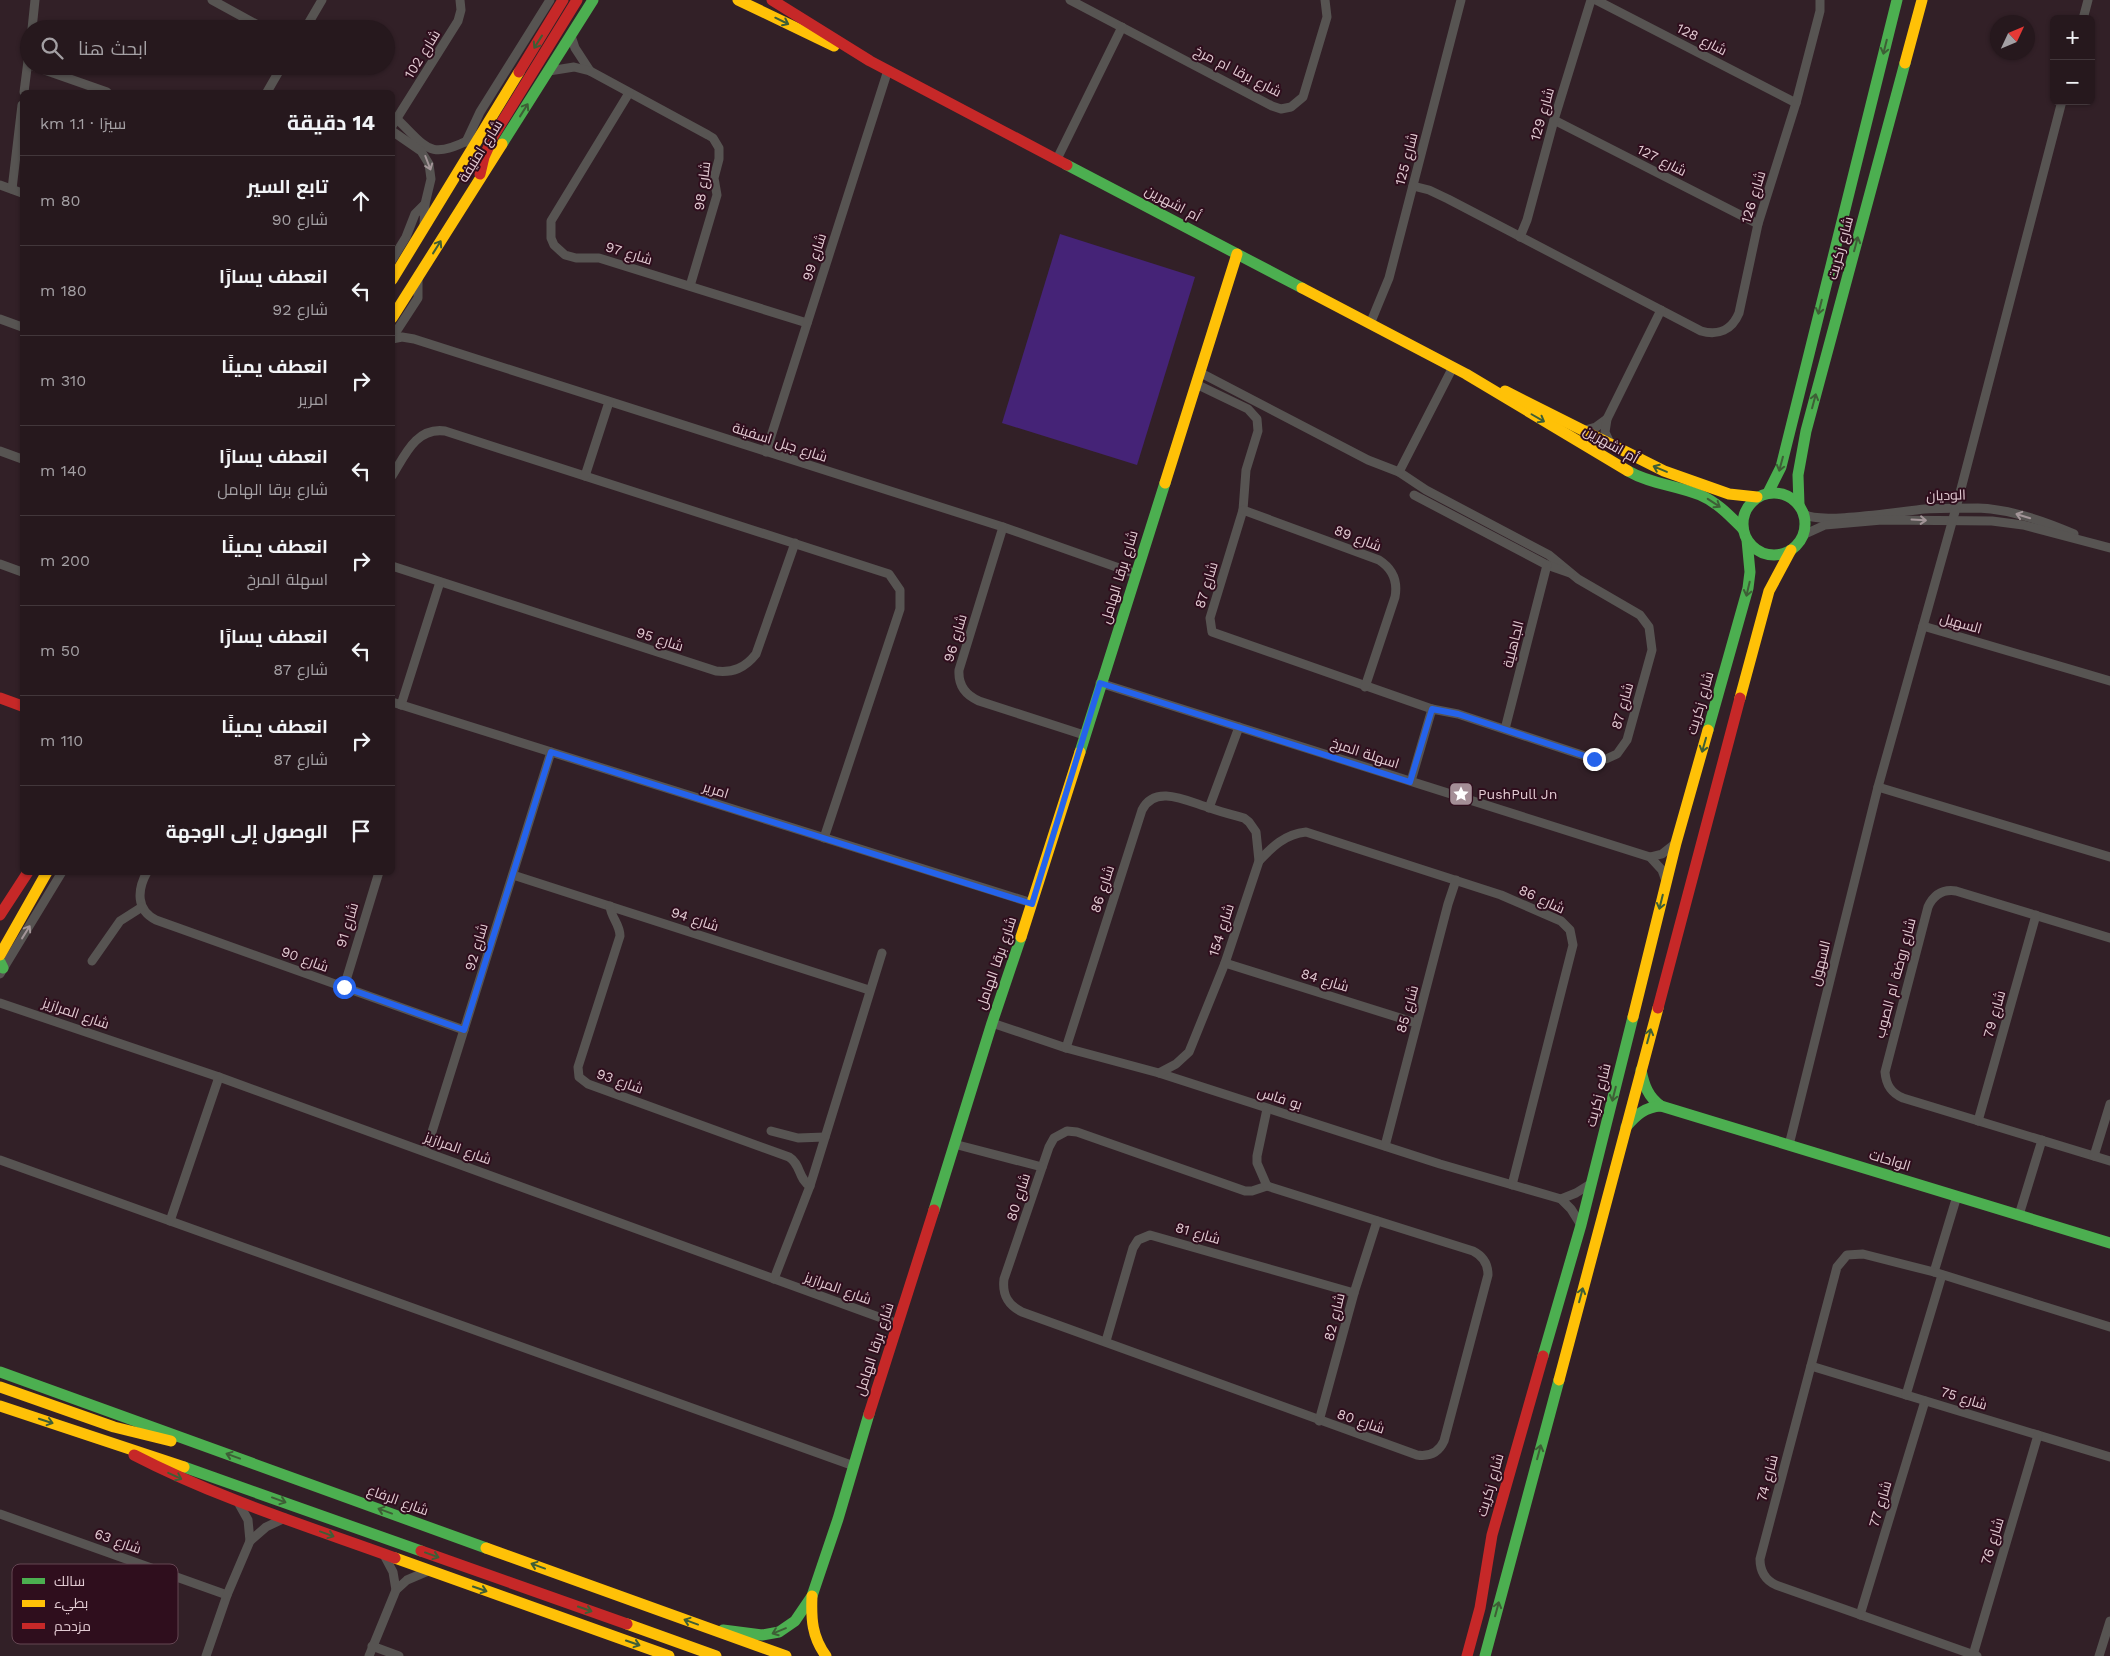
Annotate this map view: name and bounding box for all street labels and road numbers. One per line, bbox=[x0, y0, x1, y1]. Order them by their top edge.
street label: شارع 128 bbox=[1674, 20, 1730, 59]
street label: شارع 102 bbox=[401, 27, 444, 82]
street label: شارع برقا ام مرخ bbox=[1191, 42, 1284, 102]
street label: شارع 129 bbox=[1527, 86, 1558, 143]
street label: شارع امنيفة bbox=[455, 117, 506, 185]
street label: شارع 125 bbox=[1391, 131, 1422, 187]
street label: شارع 127 bbox=[1634, 141, 1689, 180]
street label: شارع 98 bbox=[691, 161, 714, 212]
street label: شارع 126 bbox=[1737, 169, 1770, 225]
street label: أم اشهرين bbox=[1141, 181, 1204, 226]
street label: شارع زكريت bbox=[1824, 215, 1857, 282]
street label: شارع 99 bbox=[799, 231, 830, 283]
street label: شارع 97 bbox=[603, 238, 654, 269]
street label: شارع جبل اسفينة bbox=[730, 419, 830, 466]
street label: أم اشهرين bbox=[1580, 421, 1642, 468]
street label: الوديان bbox=[1926, 486, 1966, 504]
street label: شارع 89 bbox=[1332, 522, 1384, 555]
street label: شارع برقا الهامل bbox=[1097, 528, 1142, 626]
street label: شارع 87 bbox=[1191, 560, 1222, 611]
street label: السهيل bbox=[1938, 609, 1984, 637]
street label: شارع 96 bbox=[940, 612, 971, 664]
street label: الجاهلية bbox=[1499, 619, 1527, 669]
street label: شارع 95 bbox=[634, 624, 686, 655]
street label: شارع زكريت bbox=[1683, 670, 1718, 737]
street label: شارع 87 bbox=[1608, 681, 1637, 731]
street label: اسهلة المرخ bbox=[1328, 734, 1401, 773]
street label: امرير bbox=[700, 778, 731, 802]
street label: شارع 86 bbox=[1087, 863, 1118, 915]
street label: شارع 86 bbox=[1516, 881, 1568, 918]
street label: شارع 91 bbox=[333, 901, 362, 950]
street label: شارع 154 bbox=[1205, 902, 1238, 958]
street label: شارع 94 bbox=[669, 904, 721, 935]
street label: شارع برقا الهامل bbox=[973, 915, 1020, 1012]
street label: شارع روضة ام الصوب bbox=[1871, 916, 1921, 1040]
street label: شارع 92 bbox=[461, 921, 492, 973]
street label: السهول bbox=[1807, 939, 1834, 988]
street label: شارع 90 bbox=[279, 943, 331, 976]
street label: شارع 84 bbox=[1299, 965, 1351, 996]
street label: شارع 85 bbox=[1393, 983, 1422, 1035]
street label: شارع 79 bbox=[1980, 989, 2009, 1040]
street label: شارع المرازيز bbox=[39, 994, 112, 1033]
street label: شارع زكريت bbox=[1582, 1062, 1615, 1129]
street label: شارع 93 bbox=[594, 1065, 645, 1098]
street label: بو فاس bbox=[1256, 1083, 1304, 1113]
street label: شارع المرازيز bbox=[421, 1128, 493, 1168]
street label: الواحات bbox=[1867, 1146, 1913, 1174]
street label: شارع 80 bbox=[1003, 1171, 1034, 1223]
street label: شارع 81 bbox=[1173, 1219, 1222, 1248]
street label: شارع المرازيز bbox=[801, 1268, 873, 1308]
street label: شارع 82 bbox=[1320, 1291, 1349, 1343]
street label: شارع برقا الهامل bbox=[851, 1300, 898, 1398]
street label: شارع 75 bbox=[1938, 1383, 1989, 1414]
street label: شارع 80 bbox=[1335, 1405, 1387, 1438]
street label: شارع زكريت bbox=[1473, 1452, 1508, 1519]
street label: شارع 74 bbox=[1753, 1453, 1782, 1503]
street label: شارع 77 bbox=[1865, 1479, 1896, 1529]
street label: شارع الرفاع bbox=[365, 1482, 431, 1519]
street label: شارع 76 bbox=[1977, 1516, 2008, 1567]
street label: شارع 63 bbox=[92, 1525, 144, 1558]

